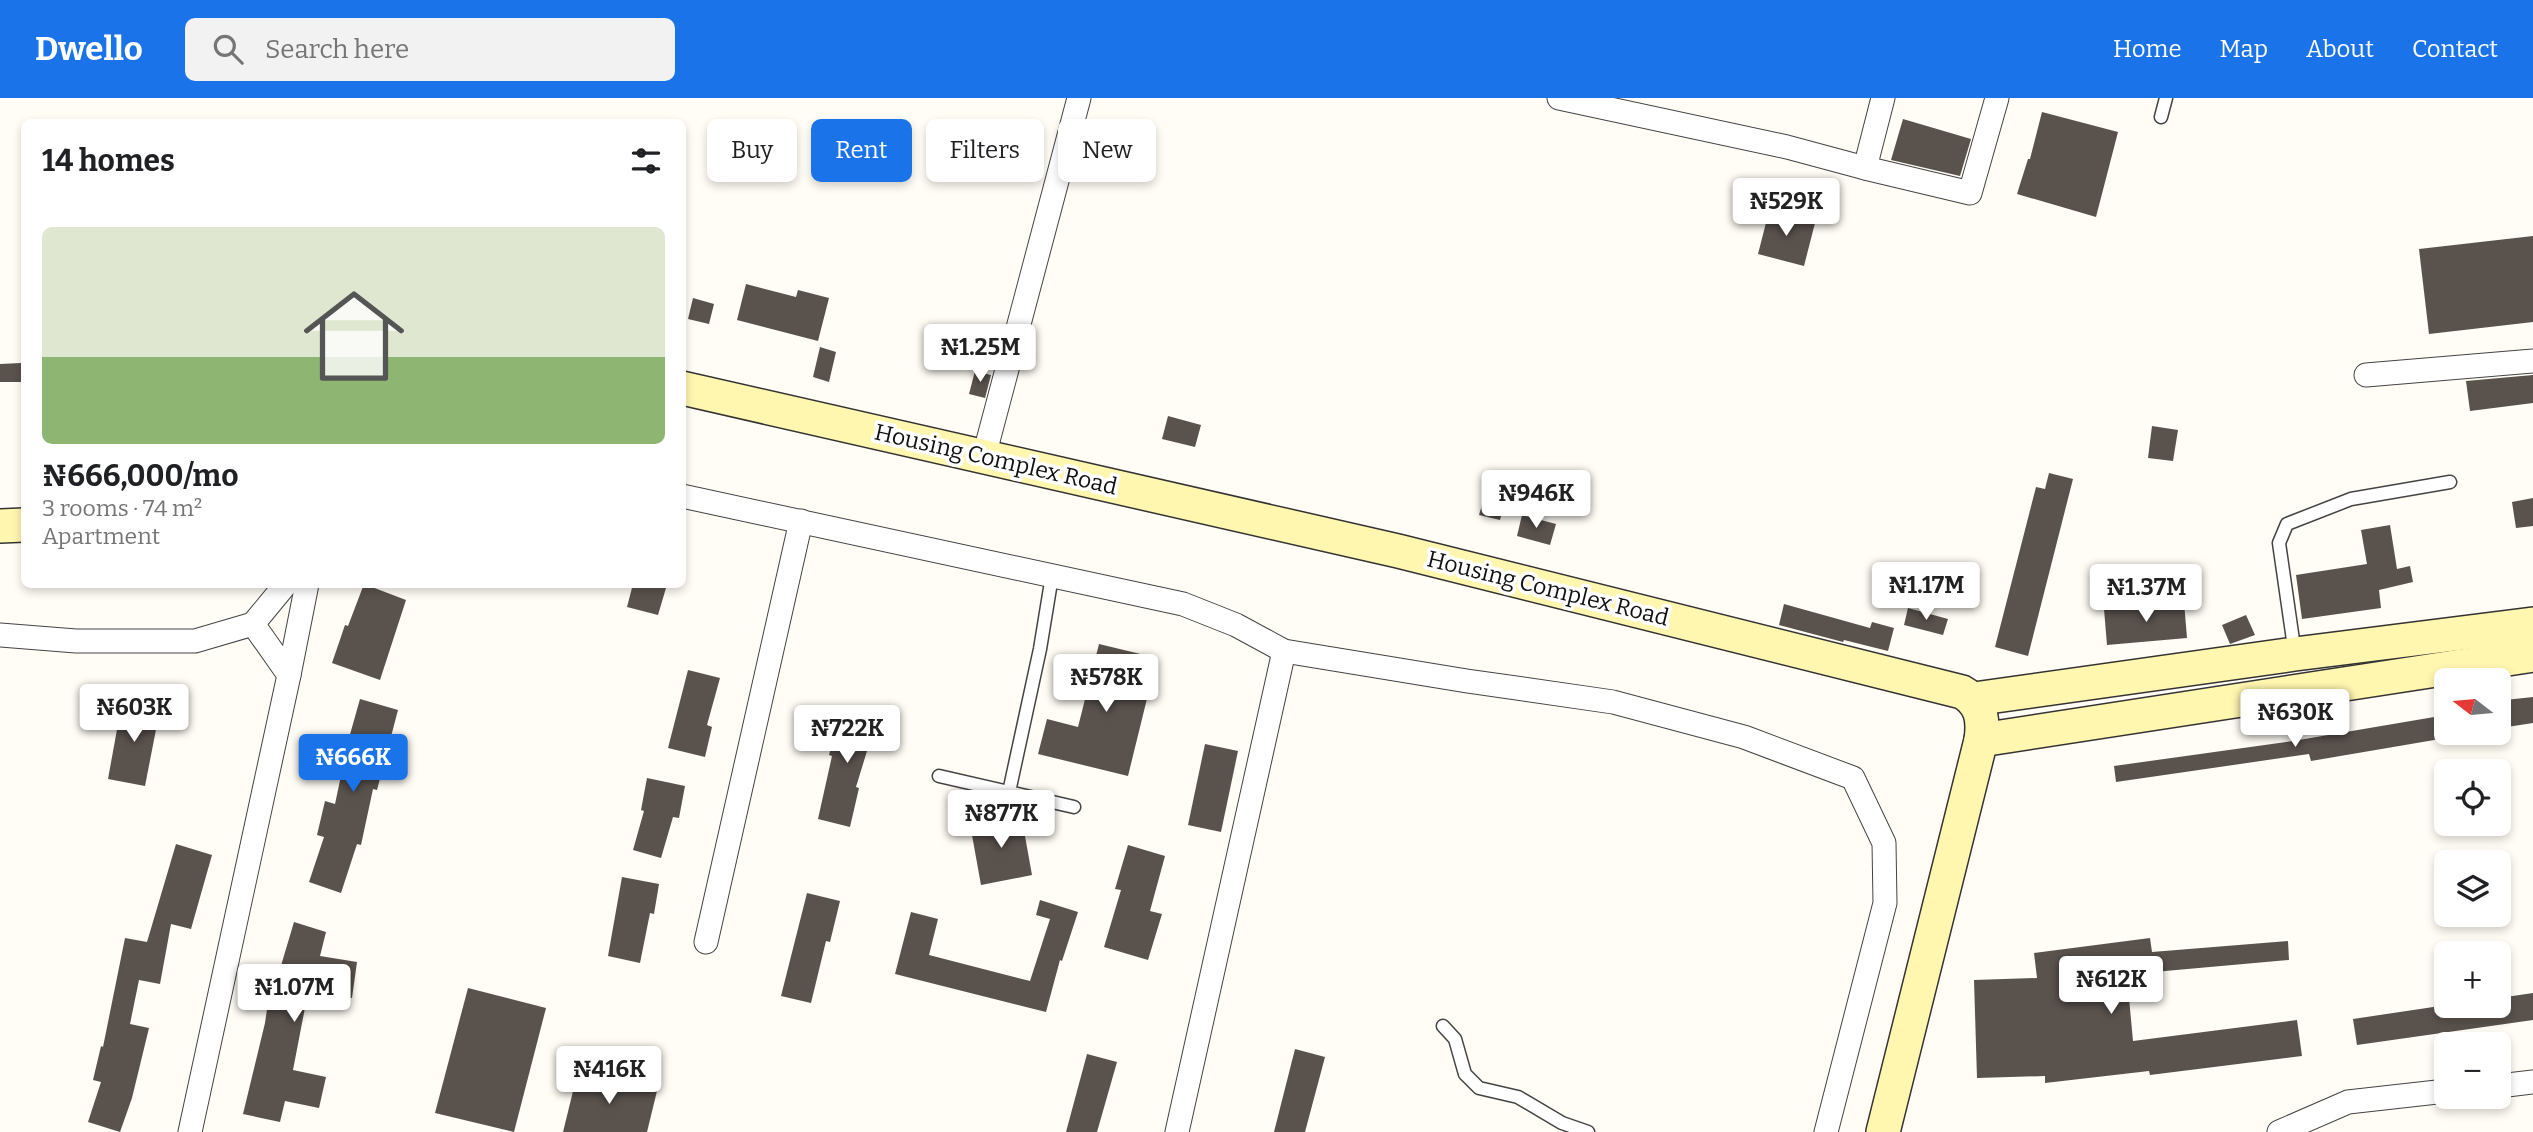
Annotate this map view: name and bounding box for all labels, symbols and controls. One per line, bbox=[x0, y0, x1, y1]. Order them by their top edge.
search box bbox=[185, 18, 675, 81]
text: Dwello bbox=[35, 29, 143, 69]
icon: search bbox=[209, 30, 247, 68]
text: Search here bbox=[265, 34, 409, 65]
text: Home bbox=[2113, 35, 2182, 63]
text: Map bbox=[2220, 35, 2268, 63]
text: About bbox=[2306, 35, 2374, 63]
text: Contact bbox=[2412, 35, 2498, 63]
chip: Buy bbox=[707, 119, 797, 182]
chip: Rent bbox=[811, 119, 912, 182]
chip: Filters bbox=[926, 119, 1044, 182]
chip: New bbox=[1058, 119, 1156, 182]
icon: filters bbox=[627, 142, 665, 180]
text: 14 homes bbox=[42, 143, 175, 179]
pin: ₦529K bbox=[1737, 178, 1835, 238]
text: ₦529K bbox=[1749, 187, 1823, 215]
icon: home bbox=[291, 273, 417, 399]
pin: ₦1.25M bbox=[923, 324, 1037, 384]
text: ₦1.25M bbox=[940, 333, 1020, 361]
street label: Housing Complex Road bbox=[872, 417, 1120, 501]
text: ₦666,000/mo bbox=[42, 458, 239, 494]
pin: ₦946K bbox=[1487, 470, 1585, 530]
text: ₦946K bbox=[1497, 479, 1575, 507]
text: 3 rooms · 74 m² bbox=[42, 494, 202, 522]
text: Apartment bbox=[42, 522, 160, 550]
street label: Housing Complex Road bbox=[1424, 544, 1672, 632]
pin: ₦1.17M bbox=[1869, 562, 1983, 622]
pin: ₦1.37M bbox=[2089, 564, 2203, 624]
text: ₦1.17M bbox=[1888, 571, 1964, 599]
text: ₦1.37M bbox=[2106, 573, 2186, 601]
pin: ₦578K bbox=[1057, 654, 1155, 714]
text: ₦578K bbox=[1069, 663, 1143, 691]
north arrow bbox=[2434, 668, 2511, 746]
map controls bbox=[2434, 668, 2511, 1109]
pin: ₦603K bbox=[85, 684, 183, 744]
pin: ₦630K bbox=[2246, 690, 2344, 749]
text: ₦603K bbox=[96, 693, 172, 721]
text: ₦630K bbox=[2256, 698, 2334, 726]
pin: ₦722K bbox=[798, 706, 896, 765]
text: ₦722K bbox=[810, 714, 884, 742]
pin: ₦666K bbox=[304, 734, 402, 794]
text: ₦666K bbox=[315, 743, 391, 771]
button: locate bbox=[2434, 759, 2511, 836]
pin: ₦877K bbox=[952, 790, 1050, 850]
text: ₦877K bbox=[964, 799, 1038, 827]
button: layers bbox=[2434, 850, 2511, 927]
button: + bbox=[2434, 941, 2511, 1018]
pin: ₦612K bbox=[2062, 956, 2160, 1016]
pin: ₦1.07M bbox=[237, 964, 351, 1024]
text: ₦612K bbox=[2075, 965, 2147, 993]
text: ₦1.07M bbox=[254, 973, 334, 1001]
button: − bbox=[2434, 1032, 2511, 1109]
pin: ₦416K bbox=[560, 1046, 658, 1106]
text: ₦416K bbox=[572, 1055, 646, 1083]

